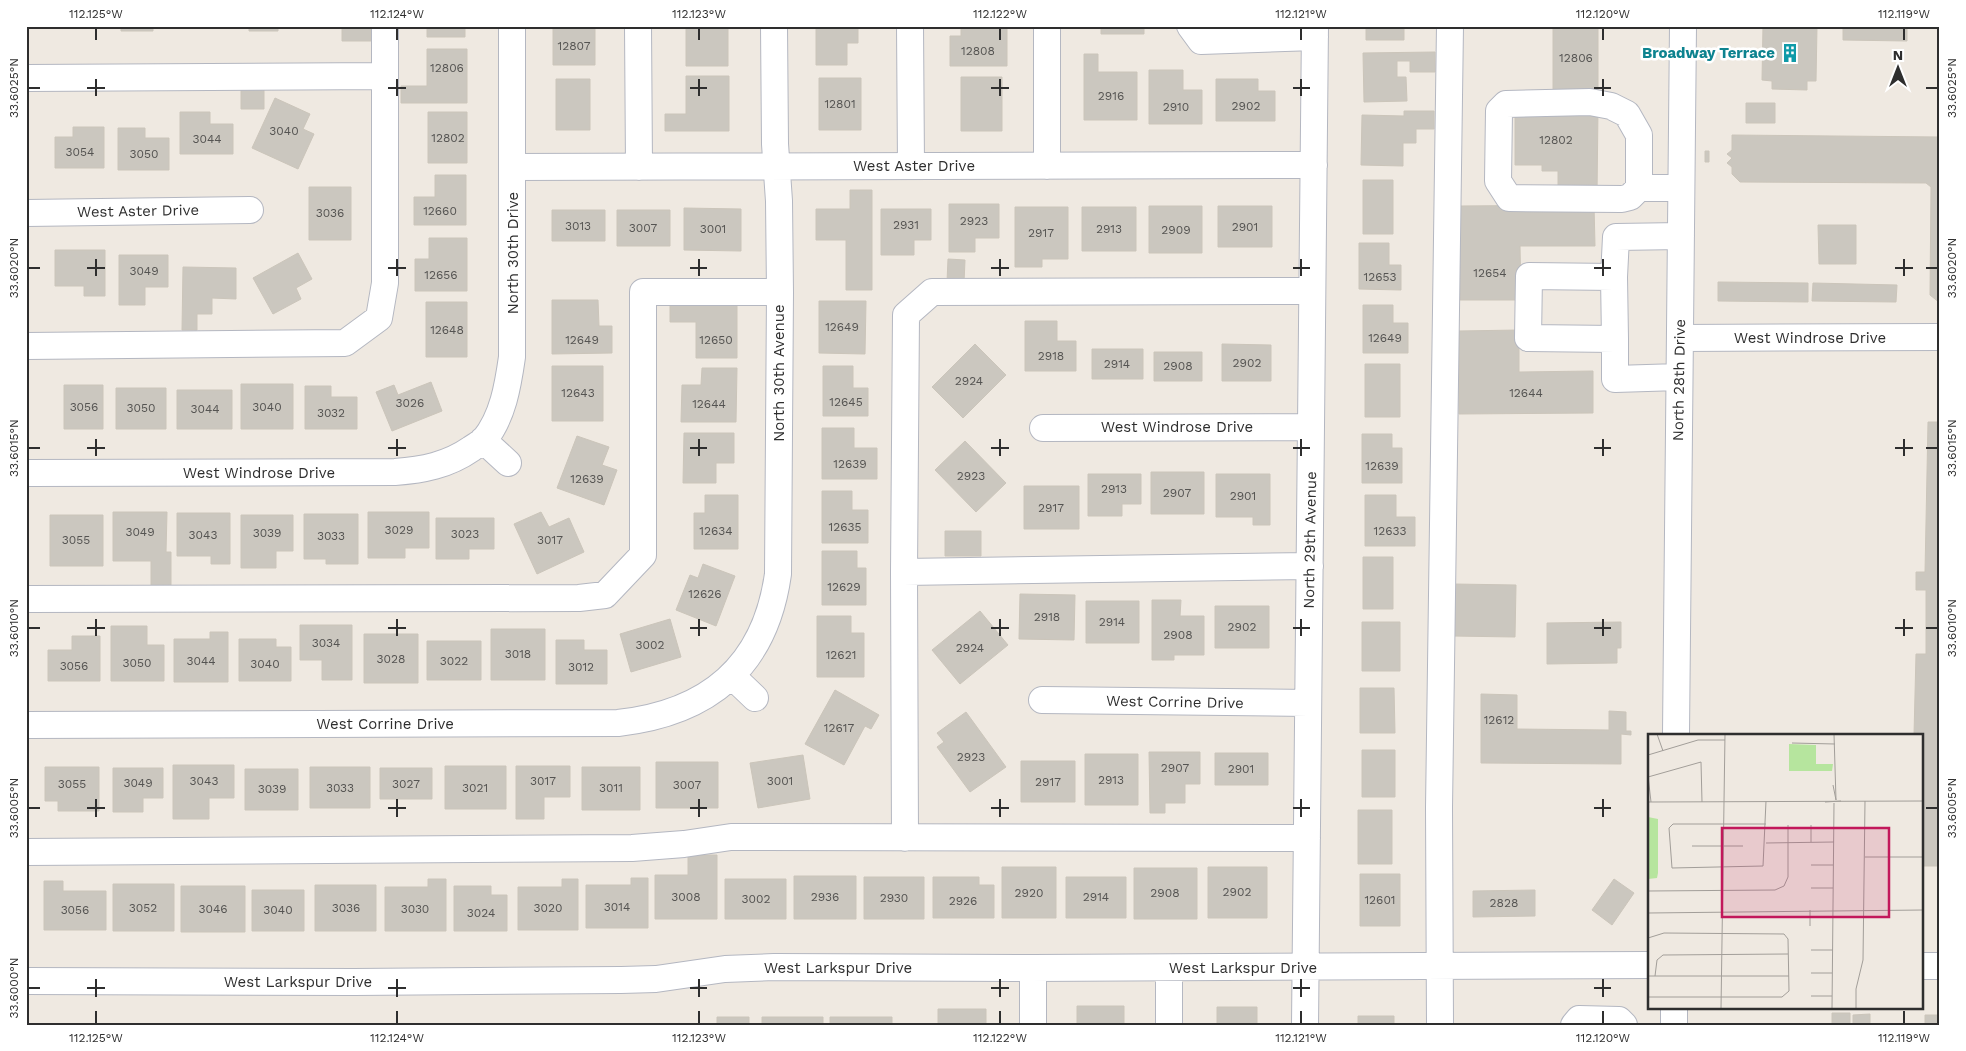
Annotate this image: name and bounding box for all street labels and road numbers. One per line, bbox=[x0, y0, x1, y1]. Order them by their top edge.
street label: West Aster Drive bbox=[853, 157, 975, 175]
street label: North 30th Drive bbox=[504, 192, 522, 314]
street label: West Aster Drive bbox=[77, 201, 199, 221]
street label: North 30th Avenue bbox=[770, 304, 788, 442]
street label: North 28th Drive bbox=[1669, 319, 1689, 441]
street label: West Windrose Drive bbox=[1734, 329, 1886, 347]
street label: West Windrose Drive bbox=[1101, 418, 1253, 436]
street label: West Windrose Drive bbox=[183, 464, 335, 482]
street label: North 29th Avenue bbox=[1300, 471, 1320, 609]
street label: West Corrine Drive bbox=[1106, 692, 1244, 712]
street label: West Corrine Drive bbox=[316, 715, 454, 733]
street label: West Larkspur Drive bbox=[764, 959, 912, 977]
street label: West Larkspur Drive bbox=[1169, 959, 1317, 977]
street label: West Larkspur Drive bbox=[224, 973, 372, 991]

